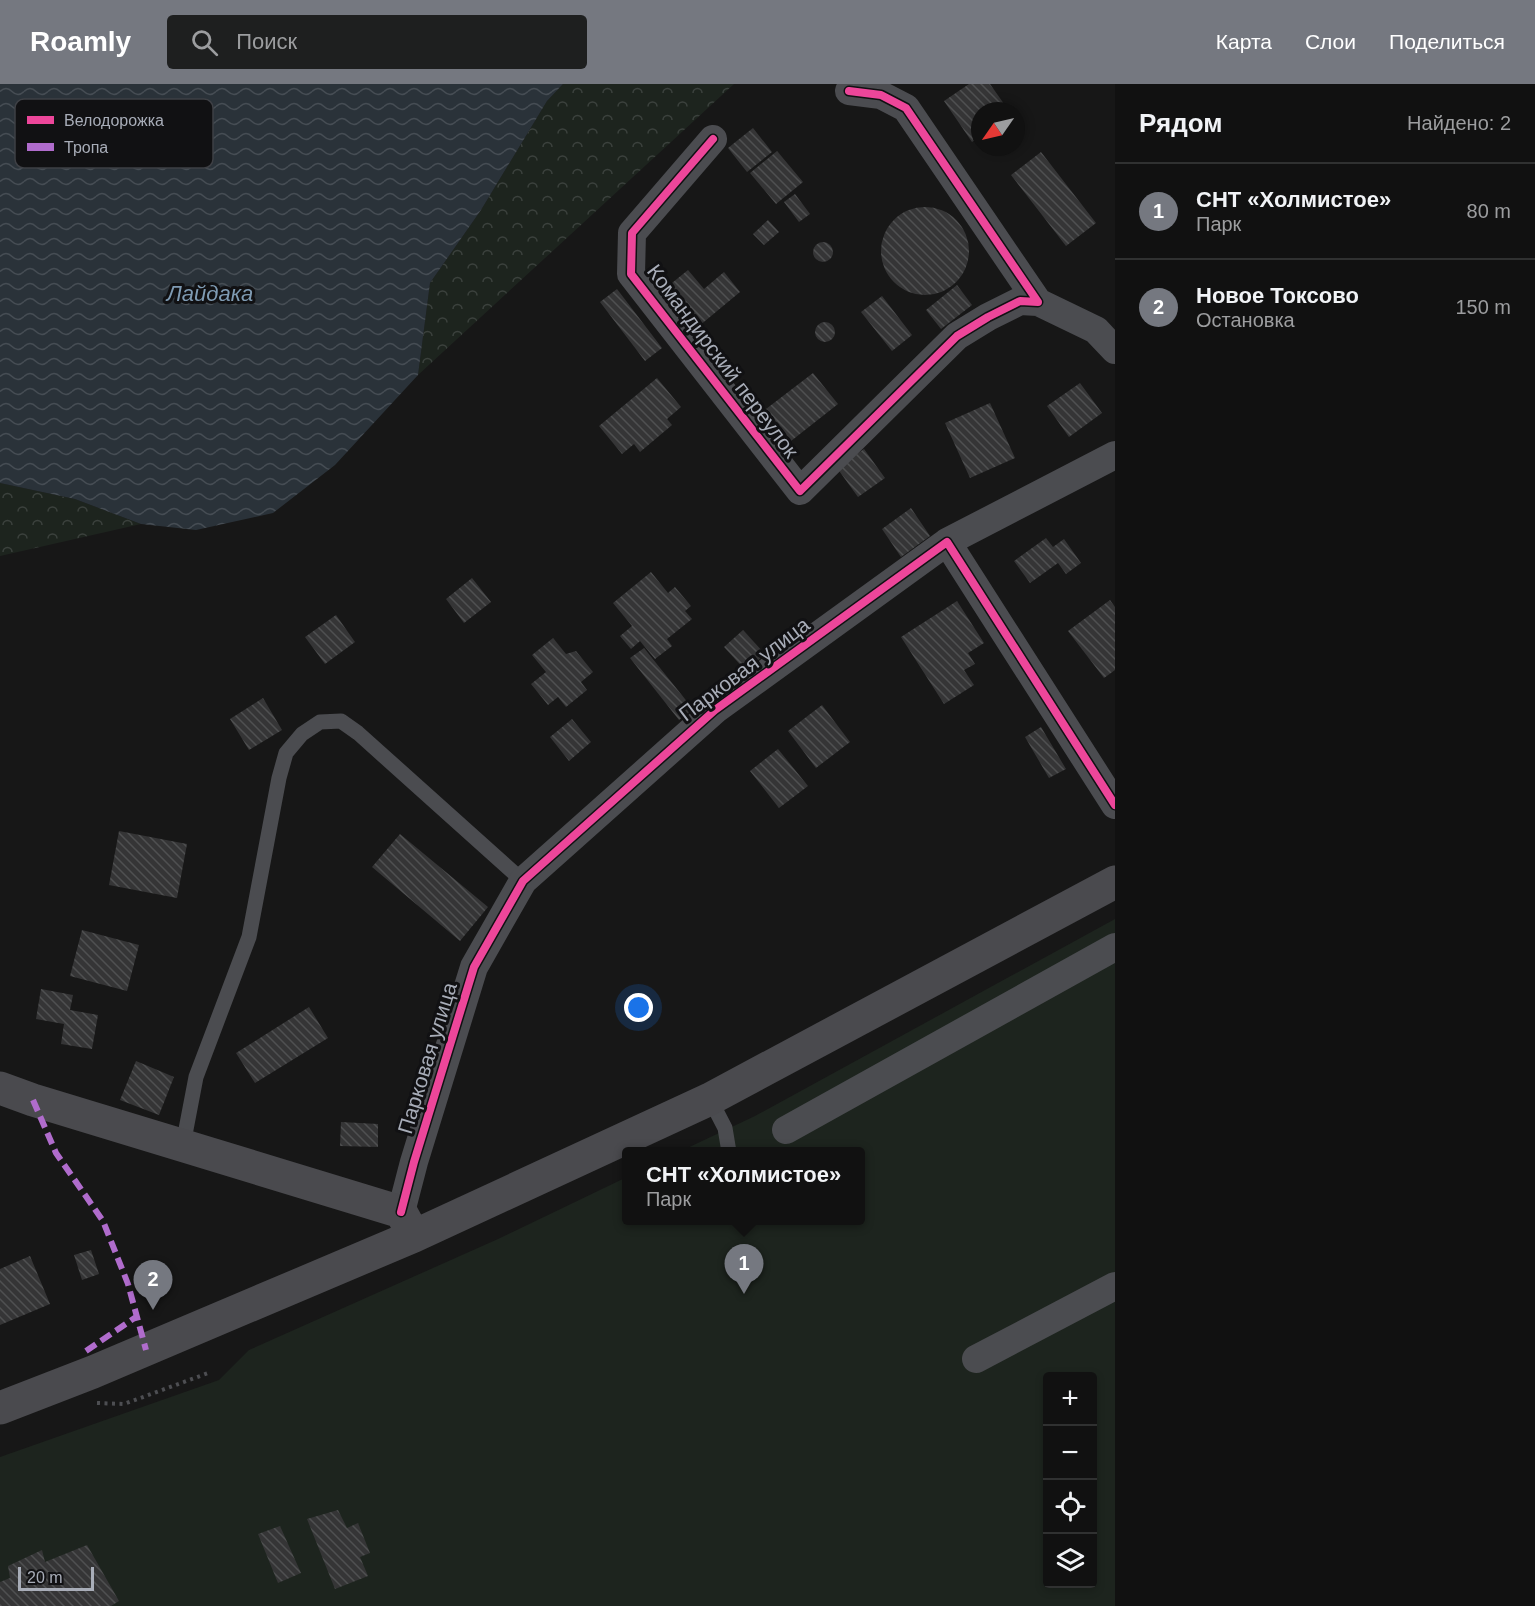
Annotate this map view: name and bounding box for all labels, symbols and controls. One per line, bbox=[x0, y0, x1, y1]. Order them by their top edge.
search box bbox=[167, 15, 587, 69]
text: Roamly bbox=[30, 26, 131, 57]
icon: search bbox=[188, 26, 221, 59]
text: Поиск bbox=[236, 29, 297, 54]
text: Карта bbox=[1216, 30, 1272, 53]
text: Слои bbox=[1305, 30, 1356, 53]
text: Поделиться bbox=[1389, 30, 1505, 53]
legend bbox=[15, 99, 213, 168]
north arrow bbox=[971, 102, 1025, 156]
text: Рядом bbox=[1139, 108, 1222, 138]
text: Велодорожка bbox=[64, 112, 164, 129]
text: Найдено: 2 bbox=[1407, 112, 1511, 134]
text: Тропа bbox=[64, 139, 108, 156]
text: СНТ «Холмистое» bbox=[1196, 187, 1391, 212]
text: 1 bbox=[1153, 200, 1164, 222]
text: 80 m bbox=[1467, 200, 1511, 222]
text: Парк bbox=[1196, 213, 1241, 235]
street label: Командирский переулок bbox=[643, 260, 804, 463]
water label: Лайдака bbox=[165, 281, 253, 306]
text: Новое Токсово bbox=[1196, 283, 1359, 308]
text: 2 bbox=[1153, 296, 1164, 318]
text: 150 m bbox=[1455, 296, 1511, 318]
text: Остановка bbox=[1196, 309, 1295, 331]
street label: Парковая улица bbox=[674, 612, 814, 725]
street label: Парковая улица bbox=[393, 979, 461, 1136]
your location bbox=[624, 993, 653, 1022]
popup bbox=[622, 1147, 865, 1225]
text: СНТ «Холмистое» bbox=[646, 1162, 841, 1187]
text: Парк bbox=[646, 1188, 691, 1210]
pin: 1 bbox=[724, 1244, 764, 1294]
pin: 2 bbox=[134, 1260, 172, 1310]
map controls bbox=[1043, 1372, 1097, 1588]
button: + bbox=[1043, 1372, 1097, 1426]
button: − bbox=[1043, 1426, 1097, 1480]
button: locate bbox=[1043, 1480, 1097, 1534]
button: layers bbox=[1043, 1534, 1097, 1588]
scale bar bbox=[18, 1564, 94, 1592]
text: 20 m bbox=[27, 1569, 63, 1586]

